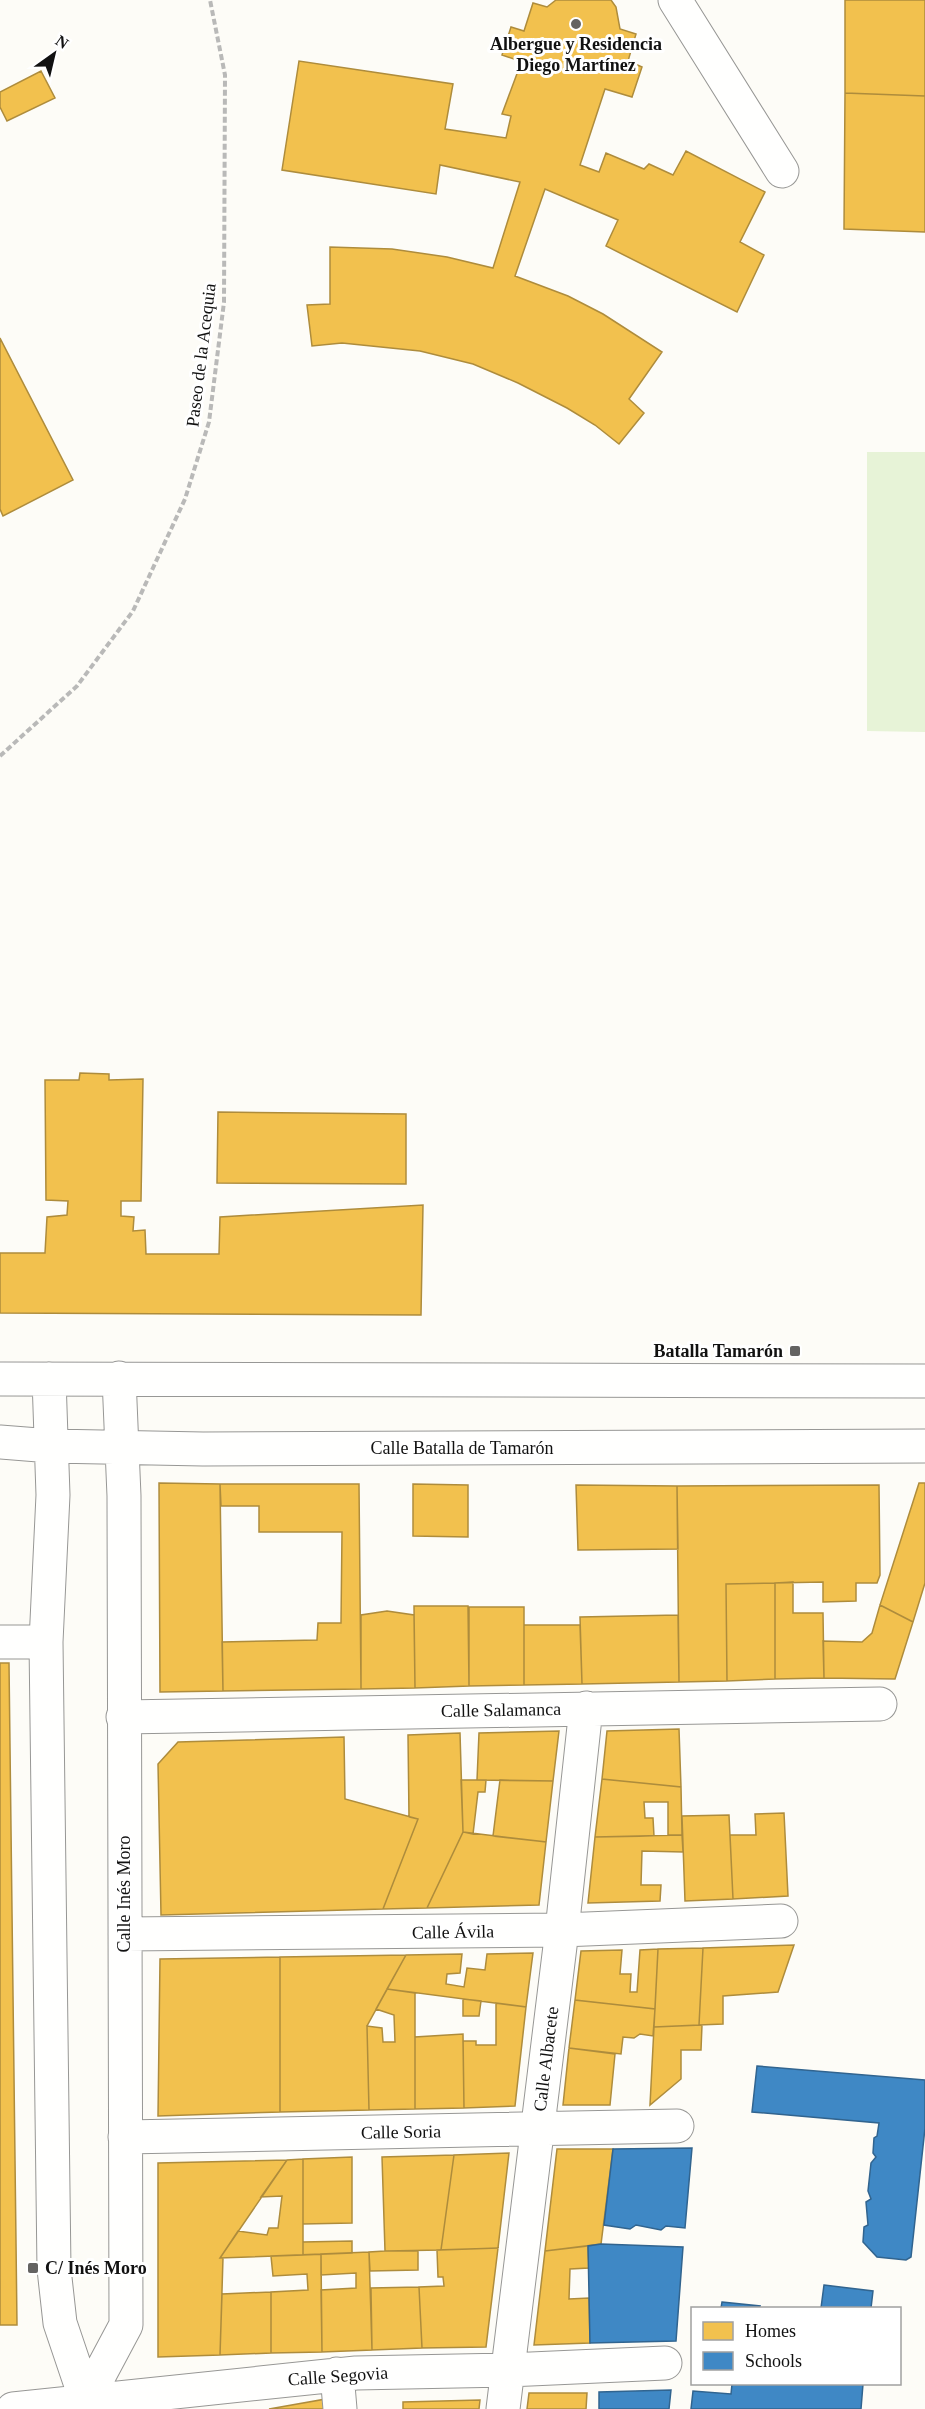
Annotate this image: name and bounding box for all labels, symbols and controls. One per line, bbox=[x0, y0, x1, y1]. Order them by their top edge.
marker: Albergue y Residencia Diego Martínez bbox=[569, 17, 583, 31]
north arrow bbox=[24, 24, 84, 84]
text: N bbox=[53, 32, 72, 53]
place label: Albergue y Residencia Diego Martínez bbox=[490, 34, 662, 75]
street label: Paseo de la Acequia bbox=[182, 282, 220, 428]
place label: Batalla Tamarón bbox=[653, 1341, 783, 1361]
marker: Batalla Tamarón bbox=[788, 1344, 802, 1358]
street label: Calle Batalla de Tamarón bbox=[371, 1438, 553, 1458]
street label: Calle Salamanca bbox=[441, 1699, 561, 1721]
street label: Calle Inés Moro bbox=[114, 1836, 134, 1952]
street label: Calle Ávila bbox=[412, 1920, 494, 1943]
street label: Calle Albacete bbox=[530, 2005, 562, 2113]
street label: Calle Soria bbox=[361, 2121, 441, 2143]
place label: C/ Inés Moro bbox=[45, 2258, 147, 2278]
marker: C/ Inés Moro bbox=[26, 2261, 40, 2275]
legend bbox=[691, 2307, 901, 2385]
text: Homes bbox=[745, 2321, 796, 2341]
text: Schools bbox=[745, 2351, 802, 2371]
street label: Calle Segovia bbox=[287, 2363, 389, 2389]

